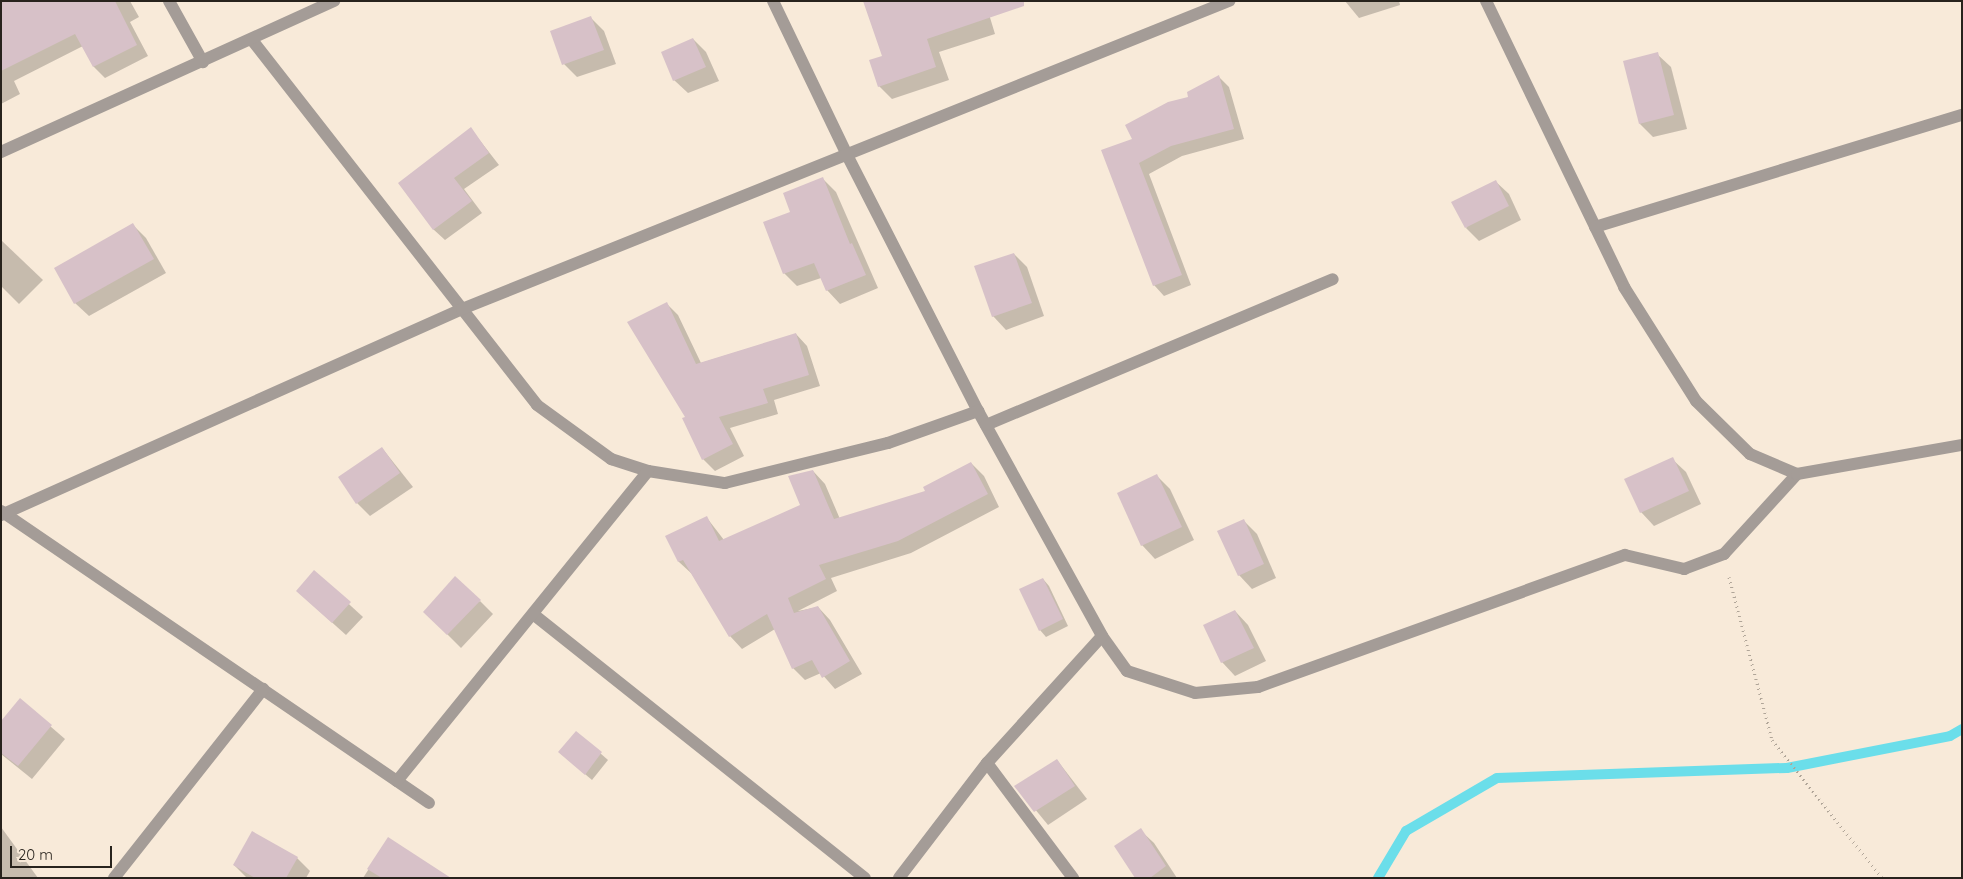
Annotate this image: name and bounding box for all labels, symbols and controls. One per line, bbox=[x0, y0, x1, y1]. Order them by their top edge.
scale bar bbox=[12, 836, 115, 868]
text: 20 m bbox=[18, 845, 53, 864]

